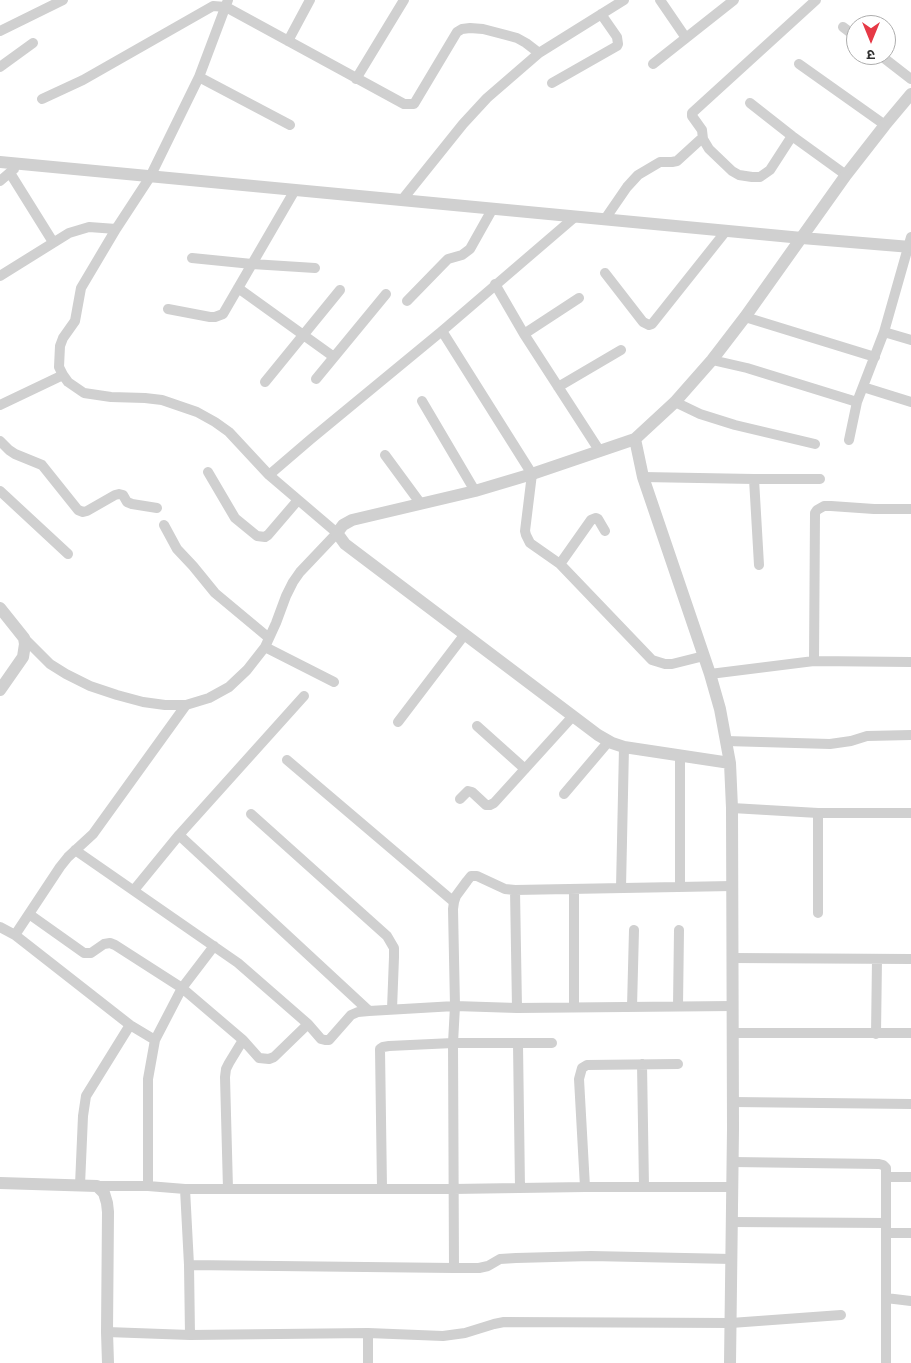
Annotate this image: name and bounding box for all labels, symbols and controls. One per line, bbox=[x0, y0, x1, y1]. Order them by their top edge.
north arrow bbox=[846, 15, 896, 65]
text: उ bbox=[867, 47, 875, 61]

